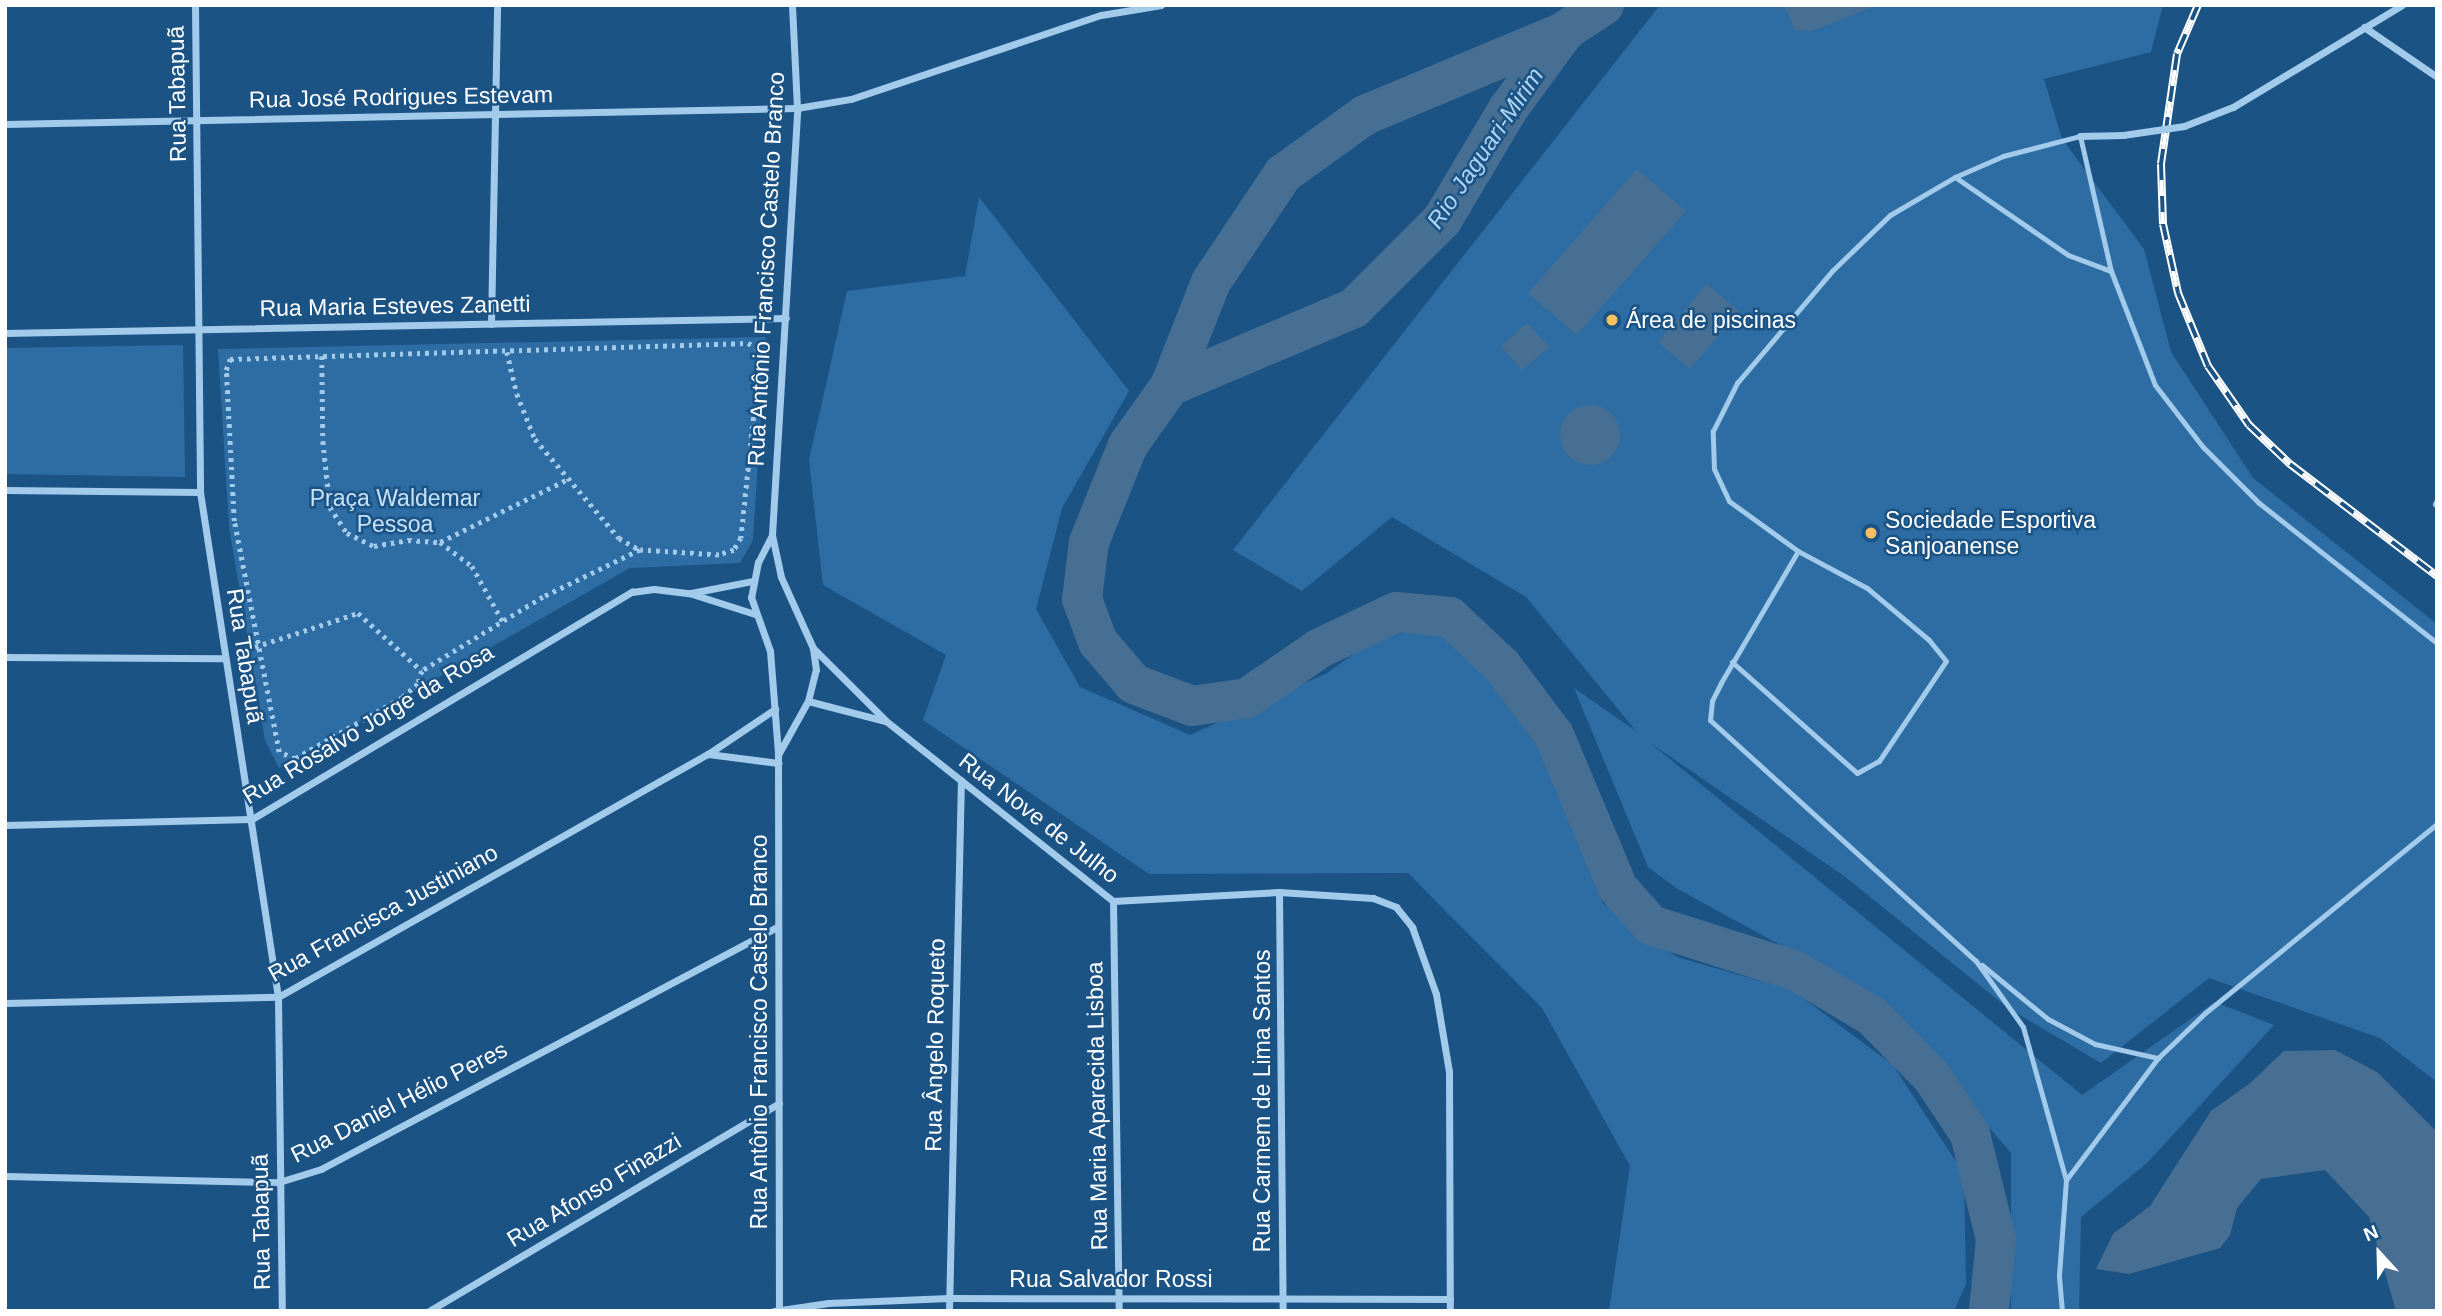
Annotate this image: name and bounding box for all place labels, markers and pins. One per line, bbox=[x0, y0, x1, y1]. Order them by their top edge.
place label: Área de piscinas bbox=[1626, 306, 1796, 334]
marker: Área de piscinas bbox=[1604, 312, 1620, 328]
place label: Sociedade Esportiva Sanjoanense bbox=[1885, 506, 2096, 560]
marker: Sociedade Esportiva Sanjoanense bbox=[1863, 525, 1879, 541]

